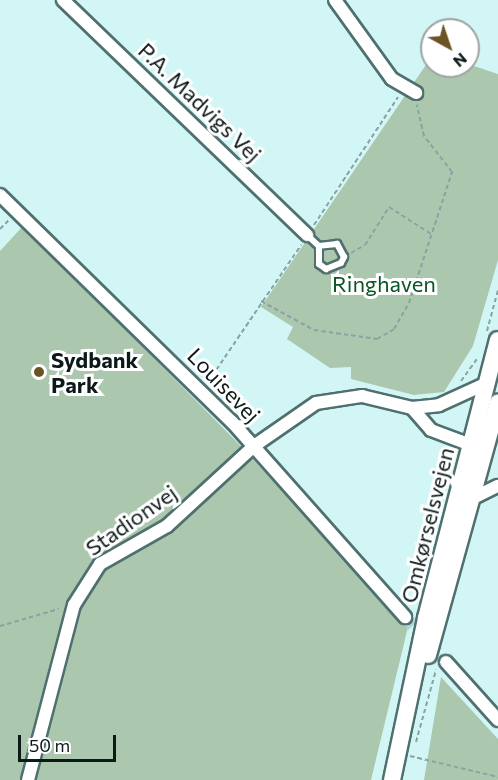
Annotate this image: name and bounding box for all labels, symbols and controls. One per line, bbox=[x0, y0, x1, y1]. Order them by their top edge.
north arrow bbox=[420, 18, 480, 78]
street label: P.A. Madvigs Vej bbox=[133, 37, 267, 167]
text: N bbox=[450, 50, 471, 72]
park label: Ringhaven bbox=[332, 271, 436, 297]
street label: Louisevej bbox=[182, 342, 266, 428]
place label: Sydbank Park bbox=[51, 346, 138, 398]
marker: Sydbank Park bbox=[32, 365, 46, 379]
street label: Omkørselsvejen bbox=[395, 444, 459, 606]
street label: Stadionvej bbox=[80, 479, 182, 561]
scale bar bbox=[21, 723, 118, 761]
text: 50 m bbox=[29, 734, 70, 756]

